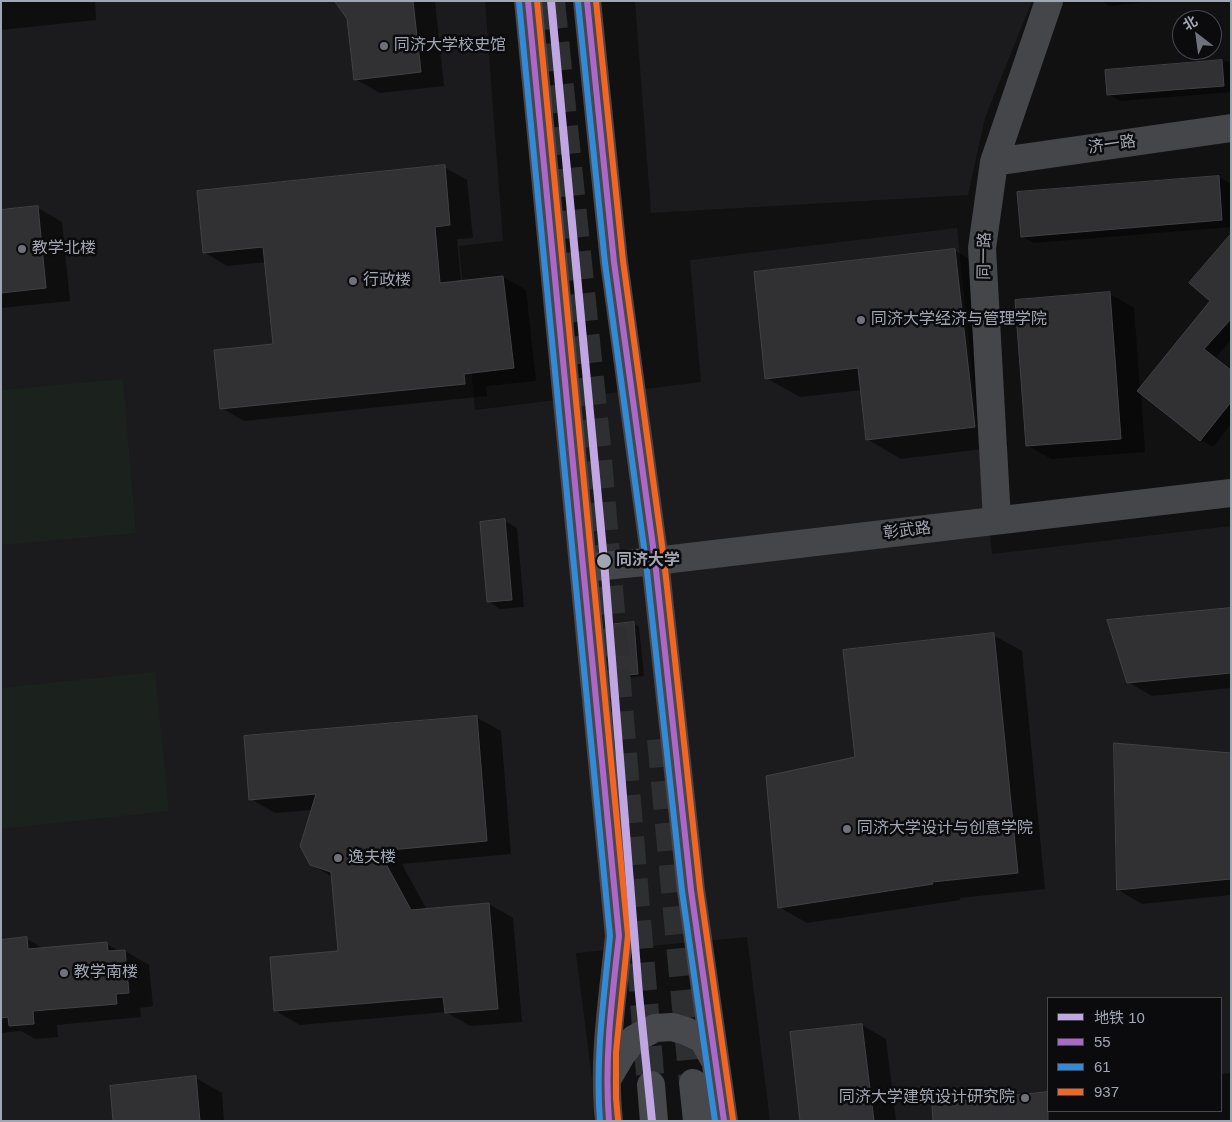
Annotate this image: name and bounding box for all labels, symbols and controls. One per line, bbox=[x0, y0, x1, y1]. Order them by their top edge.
north arrow bbox=[1172, 10, 1222, 60]
text: 北 bbox=[1180, 12, 1200, 33]
place label: 同济大学校史馆 bbox=[394, 36, 506, 56]
marker: 同济大学校史馆 bbox=[378, 40, 390, 52]
street label: 济一路 bbox=[1087, 132, 1137, 158]
street label: 同一路 bbox=[975, 232, 995, 280]
place label: 教学北楼 bbox=[32, 239, 96, 259]
marker: 教学北楼 bbox=[16, 243, 28, 255]
place label: 行政楼 bbox=[363, 271, 411, 291]
marker: 行政楼 bbox=[347, 275, 359, 287]
place label: 同济大学经济与管理学院 bbox=[871, 310, 1047, 330]
marker: 同济大学经济与管理学院 bbox=[855, 314, 867, 326]
street label: 彰武路 bbox=[882, 519, 932, 543]
place label: 同济大学 bbox=[616, 551, 680, 571]
marker: 同济大学 bbox=[595, 552, 613, 570]
place label: 同济大学设计与创意学院 bbox=[857, 819, 1033, 839]
marker: 同济大学设计与创意学院 bbox=[841, 823, 853, 835]
place label: 逸夫楼 bbox=[348, 848, 396, 868]
marker: 逸夫楼 bbox=[332, 852, 344, 864]
place label: 教学南楼 bbox=[74, 963, 138, 983]
marker: 教学南楼 bbox=[58, 967, 70, 979]
legend bbox=[1047, 997, 1222, 1112]
text: 地铁 10 bbox=[1094, 1009, 1145, 1026]
text: 55 bbox=[1094, 1033, 1111, 1050]
text: 61 bbox=[1094, 1058, 1111, 1075]
text: 937 bbox=[1094, 1083, 1119, 1100]
place label: 同济大学建筑设计研究院 bbox=[839, 1088, 1015, 1108]
marker: 同济大学建筑设计研究院 bbox=[1019, 1092, 1031, 1104]

